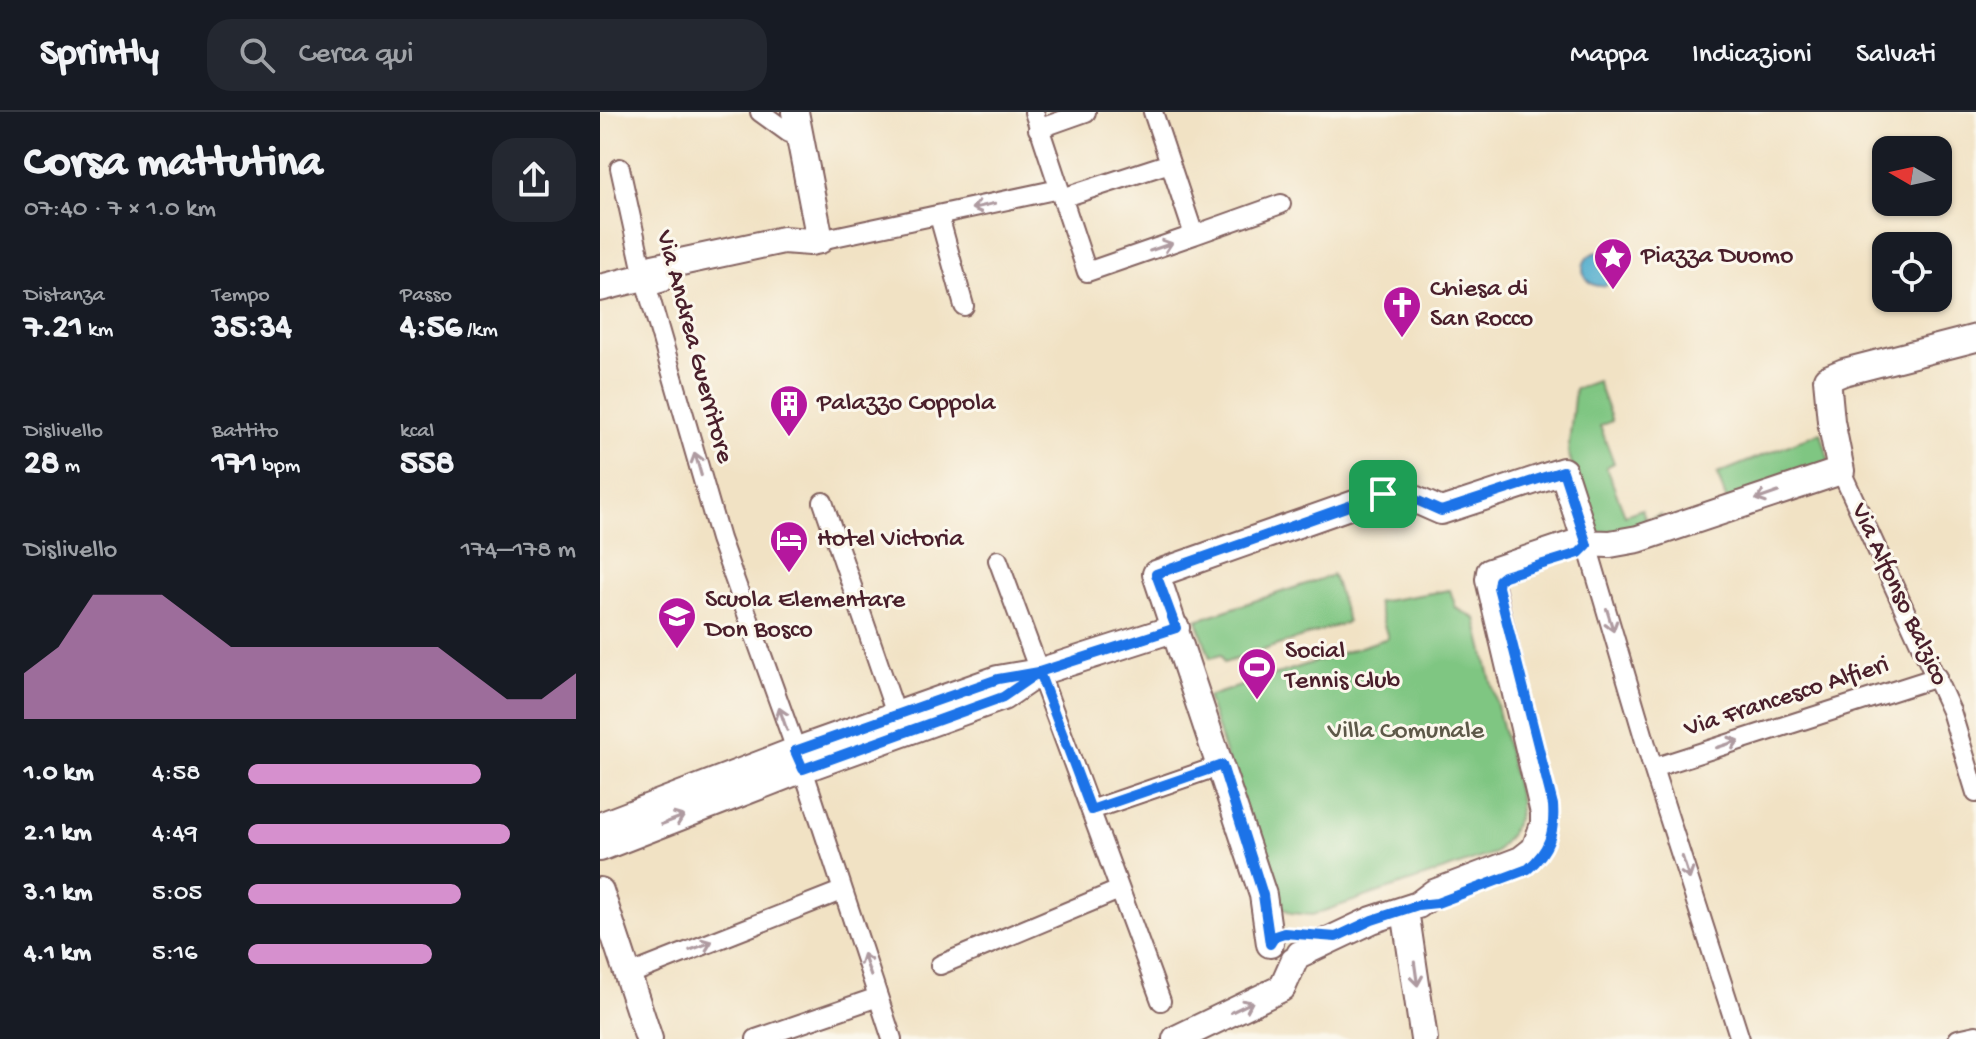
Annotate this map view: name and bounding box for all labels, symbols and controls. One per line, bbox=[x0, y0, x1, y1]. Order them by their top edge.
search box bbox=[207, 19, 767, 91]
text: Sprintly bbox=[40, 33, 159, 77]
icon: search bbox=[235, 33, 279, 77]
text: Cerca qui bbox=[299, 38, 414, 73]
text: Mappa bbox=[1570, 39, 1648, 72]
text: Indicazioni bbox=[1692, 39, 1812, 72]
text: Salvati bbox=[1856, 39, 1936, 72]
north arrow bbox=[1872, 136, 1952, 216]
map controls bbox=[1872, 136, 1952, 312]
button: share bbox=[492, 138, 576, 222]
text: Corsa mattutina bbox=[24, 139, 322, 191]
text: 07:40 · 7 × 1.0 km bbox=[24, 195, 216, 226]
one-way arrow bbox=[970, 199, 996, 214]
street label: Via Andrea Guerritore bbox=[647, 226, 739, 467]
button: locate bbox=[1872, 232, 1952, 312]
place icon: Piazza Duomo bbox=[1592, 236, 1634, 291]
one-way arrow bbox=[1148, 238, 1173, 253]
place label: Piazza Duomo bbox=[1640, 242, 1794, 273]
place label: Chiesa di San Rocco bbox=[1430, 275, 1533, 336]
text: Distanza bbox=[24, 283, 105, 309]
text: Tempo bbox=[212, 283, 270, 309]
text: Passo bbox=[400, 283, 452, 309]
church icon: Chiesa di San Rocco bbox=[1381, 284, 1423, 339]
text: 7.21 bbox=[24, 309, 83, 349]
text: 35:34 bbox=[212, 309, 292, 349]
text: 4:56 bbox=[400, 309, 462, 349]
text: km bbox=[83, 318, 113, 344]
text: /km bbox=[462, 318, 498, 344]
building icon: Palazzo Coppola bbox=[768, 383, 810, 438]
place label: Palazzo Coppola bbox=[816, 389, 997, 420]
text: Dislivello bbox=[24, 419, 103, 445]
text: Battito bbox=[212, 419, 279, 445]
text: kcal bbox=[400, 419, 434, 445]
text: 28 bbox=[24, 445, 59, 485]
text: 171 bbox=[212, 445, 257, 485]
text: 558 bbox=[400, 445, 454, 485]
one-way arrow bbox=[690, 451, 705, 477]
text: m bbox=[59, 454, 80, 480]
text: bpm bbox=[257, 454, 300, 480]
pin bbox=[1349, 460, 1417, 528]
icon: arrive bbox=[1361, 472, 1405, 516]
one-way arrow bbox=[1755, 490, 1780, 505]
street label: Via Alfonso Balzico bbox=[1842, 498, 1954, 691]
hotel icon: Hotel Victoria bbox=[768, 519, 810, 574]
place label: Hotel Victoria bbox=[817, 525, 965, 556]
text: Dislivello bbox=[24, 536, 117, 567]
text: 174–178 m bbox=[461, 536, 576, 567]
place label: Scuola Elementare Don Bosco bbox=[703, 586, 906, 647]
school or university icon: Scuola Elementare Don Bosco bbox=[656, 595, 698, 650]
one-way arrow bbox=[1603, 606, 1618, 632]
place label: Social Tennis Club bbox=[1283, 637, 1401, 698]
sports icon: Social Tennis Club bbox=[1236, 646, 1278, 701]
street label: Via Francesco Alfieri bbox=[1680, 650, 1893, 746]
one-way arrow bbox=[775, 707, 790, 732]
park label: Villa Comunale bbox=[1327, 717, 1485, 748]
one-way arrow bbox=[1714, 736, 1740, 751]
text: 1.0 km bbox=[24, 759, 94, 790]
text: 4:58 bbox=[152, 759, 200, 790]
one-way arrow bbox=[660, 812, 685, 826]
text: 2.1 km bbox=[24, 819, 92, 850]
text: 4:49 bbox=[152, 819, 198, 850]
one-way arrow bbox=[1679, 856, 1694, 881]
text: 3.1 km bbox=[24, 879, 92, 910]
text: 5:05 bbox=[152, 879, 202, 910]
one-way arrow bbox=[688, 938, 713, 952]
text: 4.1 km bbox=[24, 939, 91, 970]
text: 5:16 bbox=[152, 939, 198, 970]
one-way arrow bbox=[858, 953, 873, 978]
one-way arrow bbox=[1409, 961, 1424, 986]
one-way arrow bbox=[1230, 999, 1254, 1015]

